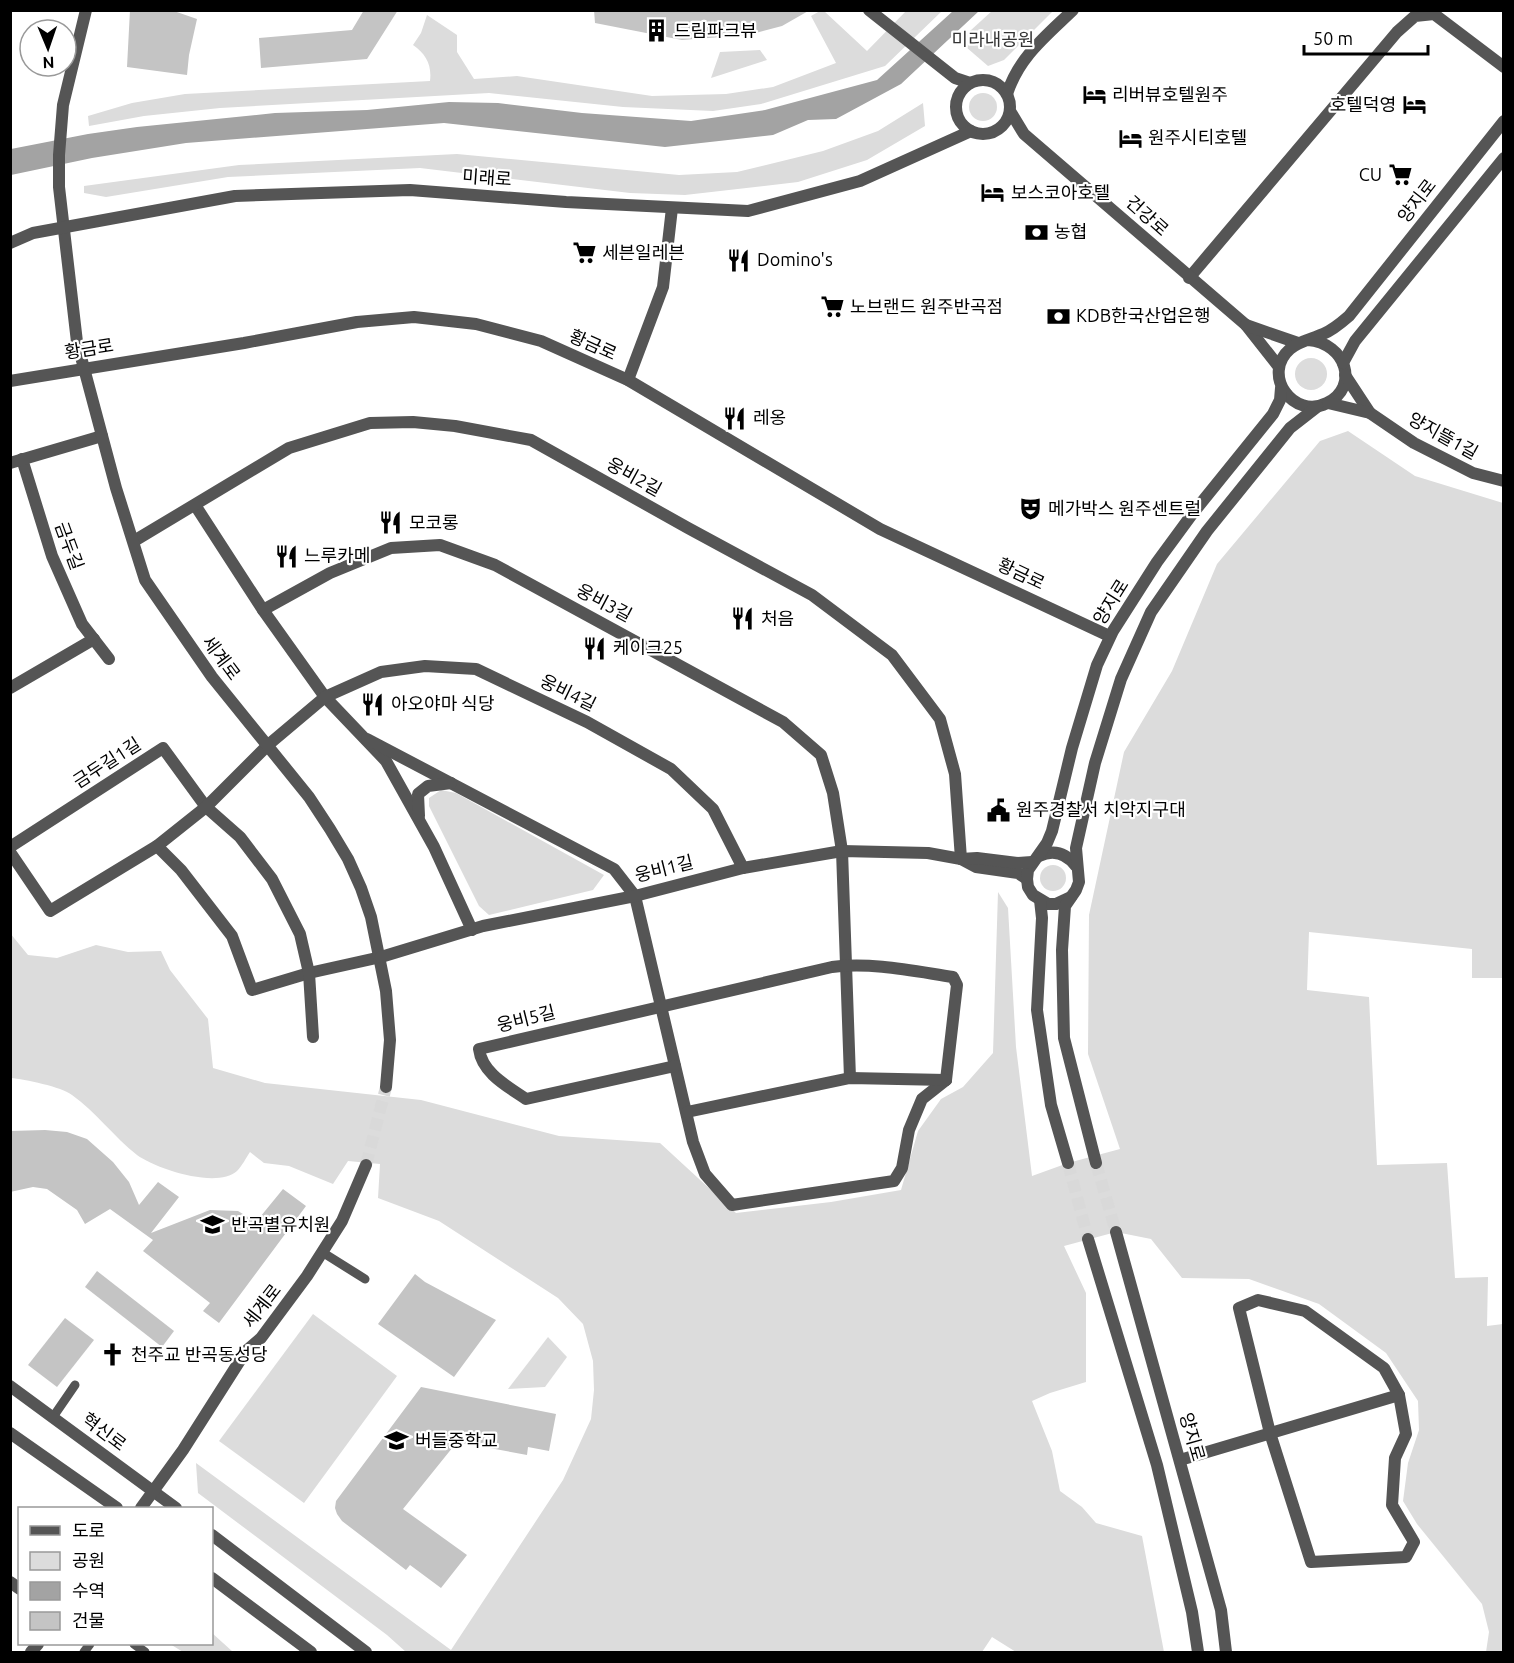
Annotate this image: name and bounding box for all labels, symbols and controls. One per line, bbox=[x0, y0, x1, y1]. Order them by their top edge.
north arrow bbox=[18, 18, 78, 78]
building icon: 드림파크뷰 bbox=[643, 18, 669, 44]
scale bar bbox=[1304, 18, 1428, 56]
place label: 드림파크뷰 bbox=[674, 20, 757, 40]
text: 50 m bbox=[1313, 28, 1353, 48]
park label: 미라내공원 bbox=[952, 29, 1034, 49]
text: N bbox=[42, 54, 55, 72]
hotel icon: 리버뷰호텔원주 bbox=[1081, 82, 1107, 108]
place label: 리버뷰호텔원주 bbox=[1112, 84, 1228, 104]
hotel icon: 호텔덕영 bbox=[1401, 92, 1427, 118]
place label: 호텔덕영 bbox=[1330, 94, 1396, 114]
hotel icon: 원주시티호텔 bbox=[1117, 125, 1143, 151]
place label: 원주시티호텔 bbox=[1148, 127, 1247, 147]
supermarket icon: CU bbox=[1387, 162, 1413, 188]
place label: CU bbox=[1359, 164, 1382, 184]
street label: 미래로 bbox=[462, 165, 513, 189]
street label: 양지로 bbox=[1393, 175, 1439, 226]
hotel icon: 보스코아호텔 bbox=[980, 180, 1006, 206]
place label: 보스코아호텔 bbox=[1011, 182, 1110, 202]
street label: 건강로 bbox=[1123, 191, 1173, 239]
bank icon: 농협 bbox=[1023, 219, 1049, 245]
place label: 농협 bbox=[1054, 221, 1087, 241]
supermarket icon: 세븐일레븐 bbox=[571, 240, 597, 266]
place label: 세븐일레븐 bbox=[602, 242, 685, 262]
restaurant icon: Domino's bbox=[726, 247, 752, 273]
place label: Domino's bbox=[757, 249, 833, 269]
supermarket icon: 노브랜드 원주반곡점 bbox=[819, 294, 845, 320]
place label: 노브랜드 원주반곡점 bbox=[850, 296, 1003, 316]
bank icon: KDB한국산업은행 bbox=[1045, 303, 1071, 329]
place label: KDB한국산업은행 bbox=[1076, 305, 1210, 325]
street label: 황금로 bbox=[567, 325, 620, 363]
street label: 황금로 bbox=[63, 334, 115, 362]
restaurant icon: 레옹 bbox=[722, 405, 748, 431]
place label: 레옹 bbox=[753, 407, 786, 427]
street label: 양지뜰1길 bbox=[1405, 408, 1482, 462]
street label: 웅비2길 bbox=[603, 453, 666, 499]
theatre icon: 메가박스 원주센트럴 bbox=[1017, 496, 1043, 522]
place label: 메가박스 원주센트럴 bbox=[1048, 498, 1201, 518]
restaurant icon: 모코롱 bbox=[378, 510, 404, 536]
place label: 모코롱 bbox=[409, 512, 459, 532]
street label: 금두길 bbox=[52, 519, 88, 572]
restaurant icon: 느루카메 bbox=[273, 543, 299, 569]
place label: 느루카메 bbox=[304, 545, 370, 565]
street label: 황금로 bbox=[995, 554, 1048, 593]
street label: 양지로 bbox=[1089, 575, 1132, 628]
street label: 웅비3길 bbox=[573, 579, 636, 625]
restaurant icon: 처음 bbox=[730, 606, 756, 632]
place label: 처음 bbox=[761, 608, 794, 628]
street label: 세계로 bbox=[199, 632, 245, 683]
restaurant icon: 케이크25 bbox=[582, 635, 608, 661]
place label: 케이크25 bbox=[613, 637, 683, 657]
street label: 웅비4길 bbox=[537, 670, 600, 714]
restaurant icon: 아오야마 식당 bbox=[360, 691, 386, 717]
place label: 아오야마 식당 bbox=[391, 693, 494, 713]
street label: 금두길1길 bbox=[69, 733, 144, 791]
public building icon: 원주경찰서 치악지구대 bbox=[985, 797, 1011, 823]
place label: 원주경찰서 치악지구대 bbox=[1016, 799, 1186, 819]
street label: 웅비1길 bbox=[632, 851, 695, 885]
street label: 웅비5길 bbox=[494, 1001, 557, 1035]
school or university icon: 반곡별유치원 bbox=[200, 1212, 226, 1238]
place label: 반곡별유치원 bbox=[231, 1214, 330, 1234]
street label: 세계로 bbox=[238, 1280, 284, 1331]
church icon: 천주교 반곡동성당 bbox=[100, 1342, 126, 1368]
place label: 천주교 반곡동성당 bbox=[131, 1344, 268, 1364]
street label: 혁신로 bbox=[79, 1408, 130, 1454]
street label: 양지로 bbox=[1177, 1410, 1209, 1463]
school or university icon: 버들중학교 bbox=[384, 1428, 410, 1454]
place label: 버들중학교 bbox=[415, 1430, 498, 1450]
legend bbox=[18, 1507, 213, 1645]
text: 도로 bbox=[72, 1520, 105, 1540]
text: 공원 bbox=[72, 1550, 105, 1570]
text: 수역 bbox=[72, 1580, 105, 1600]
text: 건물 bbox=[72, 1610, 105, 1630]

